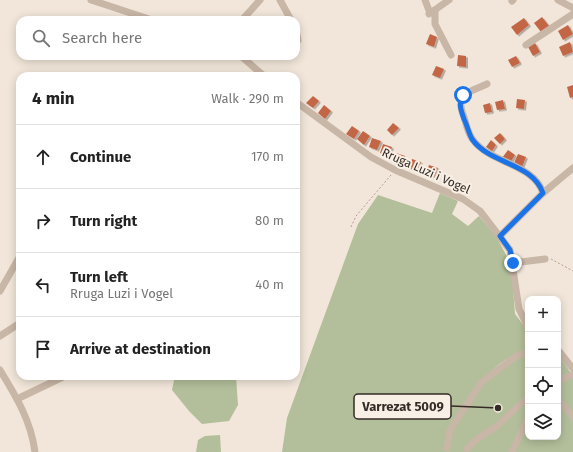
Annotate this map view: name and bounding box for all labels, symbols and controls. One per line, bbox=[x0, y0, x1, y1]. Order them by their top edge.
search box bbox=[16, 16, 300, 60]
icon: search bbox=[30, 27, 52, 49]
text: Search here bbox=[62, 29, 142, 47]
route start bbox=[454, 86, 472, 104]
text: 4 min bbox=[32, 88, 75, 109]
text: Walk · 290 m bbox=[211, 91, 284, 106]
street label: Rruga Luzi i Vogel bbox=[380, 145, 473, 197]
icon: ahead bbox=[32, 146, 54, 168]
text: Continue bbox=[70, 148, 131, 166]
text: 170 m bbox=[251, 149, 284, 164]
icon: right bbox=[32, 210, 54, 232]
text: Turn right bbox=[70, 212, 137, 230]
text: 80 m bbox=[255, 213, 284, 228]
route end bbox=[504, 254, 522, 272]
text: Turn left bbox=[70, 268, 128, 286]
icon: left bbox=[32, 274, 54, 296]
text: 40 m bbox=[255, 277, 284, 292]
text: Rruga Luzi i Vogel bbox=[70, 286, 173, 301]
map controls bbox=[525, 296, 561, 440]
button: + bbox=[525, 296, 561, 332]
button: − bbox=[525, 332, 561, 368]
icon: arrive bbox=[32, 338, 54, 360]
text: Arrive at destination bbox=[70, 340, 211, 358]
button: locate bbox=[525, 368, 561, 404]
callout: Varrezat 5009 bbox=[354, 394, 451, 419]
text: Varrezat 5009 bbox=[361, 399, 444, 414]
button: layers bbox=[525, 404, 561, 440]

